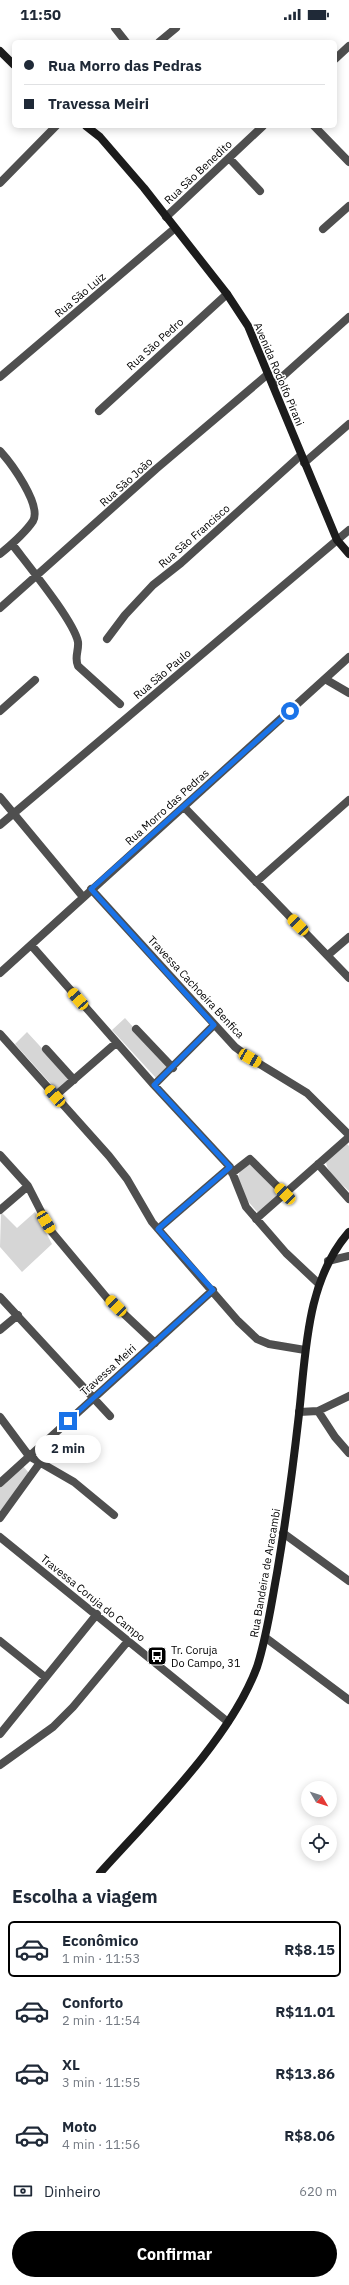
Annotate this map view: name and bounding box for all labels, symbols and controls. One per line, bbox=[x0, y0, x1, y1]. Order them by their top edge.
text: 11:50 bbox=[20, 5, 61, 24]
text: Rua Morro das Pedras bbox=[48, 56, 202, 75]
text: Travessa Meiri bbox=[48, 94, 149, 113]
street label: Rua São Benedito bbox=[161, 137, 235, 207]
street label: Rua São Luiz bbox=[52, 270, 108, 320]
street label: Rua São Pedro bbox=[124, 315, 186, 373]
street label: Avenida Rodolfo Pirani bbox=[251, 320, 307, 428]
street label: Rua São João bbox=[97, 455, 155, 509]
street label: Rua São Francisco bbox=[155, 501, 233, 571]
street label: Rua São Paulo bbox=[130, 646, 194, 702]
route start bbox=[281, 702, 299, 720]
street label: Rua Morro das Pedras bbox=[122, 766, 212, 848]
car bbox=[285, 912, 311, 938]
street label: Travessa Cachoeira Benfica bbox=[145, 933, 247, 1041]
car bbox=[66, 986, 90, 1012]
car bbox=[237, 1047, 263, 1069]
car bbox=[43, 1083, 67, 1109]
car bbox=[272, 1181, 298, 1207]
car bbox=[35, 1209, 57, 1235]
car bbox=[103, 1293, 129, 1319]
street label: Travessa Meiri bbox=[77, 1341, 139, 1399]
route end bbox=[59, 1412, 77, 1430]
callout: 2 min bbox=[35, 1435, 101, 1463]
text: 2 min bbox=[51, 1440, 85, 1457]
street label: Rua Bandeira de Aracambi bbox=[247, 1507, 283, 1639]
street label: Travessa Coruja do Campo bbox=[38, 1551, 148, 1645]
place label: Tr. Coruja Do Campo, 31 bbox=[171, 1643, 241, 1670]
bus stop icon: Tr. Coruja Do Campo, 31 bbox=[146, 1645, 168, 1667]
north arrow bbox=[301, 1781, 337, 1817]
map controls bbox=[301, 1781, 337, 1861]
button: locate bbox=[301, 1825, 337, 1861]
text: Escolha a viagem bbox=[12, 1885, 158, 1908]
icon: car bbox=[14, 1931, 50, 1967]
text: Econômico bbox=[62, 1931, 138, 1950]
text: R$8.15 bbox=[284, 1940, 335, 1959]
text: 1 min · 11:53 bbox=[62, 1950, 140, 1967]
icon: car bbox=[14, 1993, 50, 2029]
text: Conforto bbox=[62, 1993, 123, 2012]
text: R$11.01 bbox=[275, 2002, 335, 2021]
text: 2 min · 11:54 bbox=[62, 2012, 140, 2029]
icon: car bbox=[14, 2055, 50, 2091]
text: XL bbox=[62, 2055, 80, 2074]
text: R$13.86 bbox=[275, 2064, 335, 2083]
text: 3 min · 11:55 bbox=[62, 2074, 140, 2091]
icon: car bbox=[14, 2117, 50, 2153]
text: Moto bbox=[62, 2117, 97, 2136]
text: R$8.06 bbox=[284, 2126, 335, 2145]
text: 4 min · 11:56 bbox=[62, 2136, 140, 2153]
icon: cash bbox=[12, 2180, 34, 2202]
text: Dinheiro bbox=[44, 2182, 101, 2201]
text: 620 m bbox=[299, 2183, 337, 2200]
button: Confirmar bbox=[12, 2231, 337, 2277]

